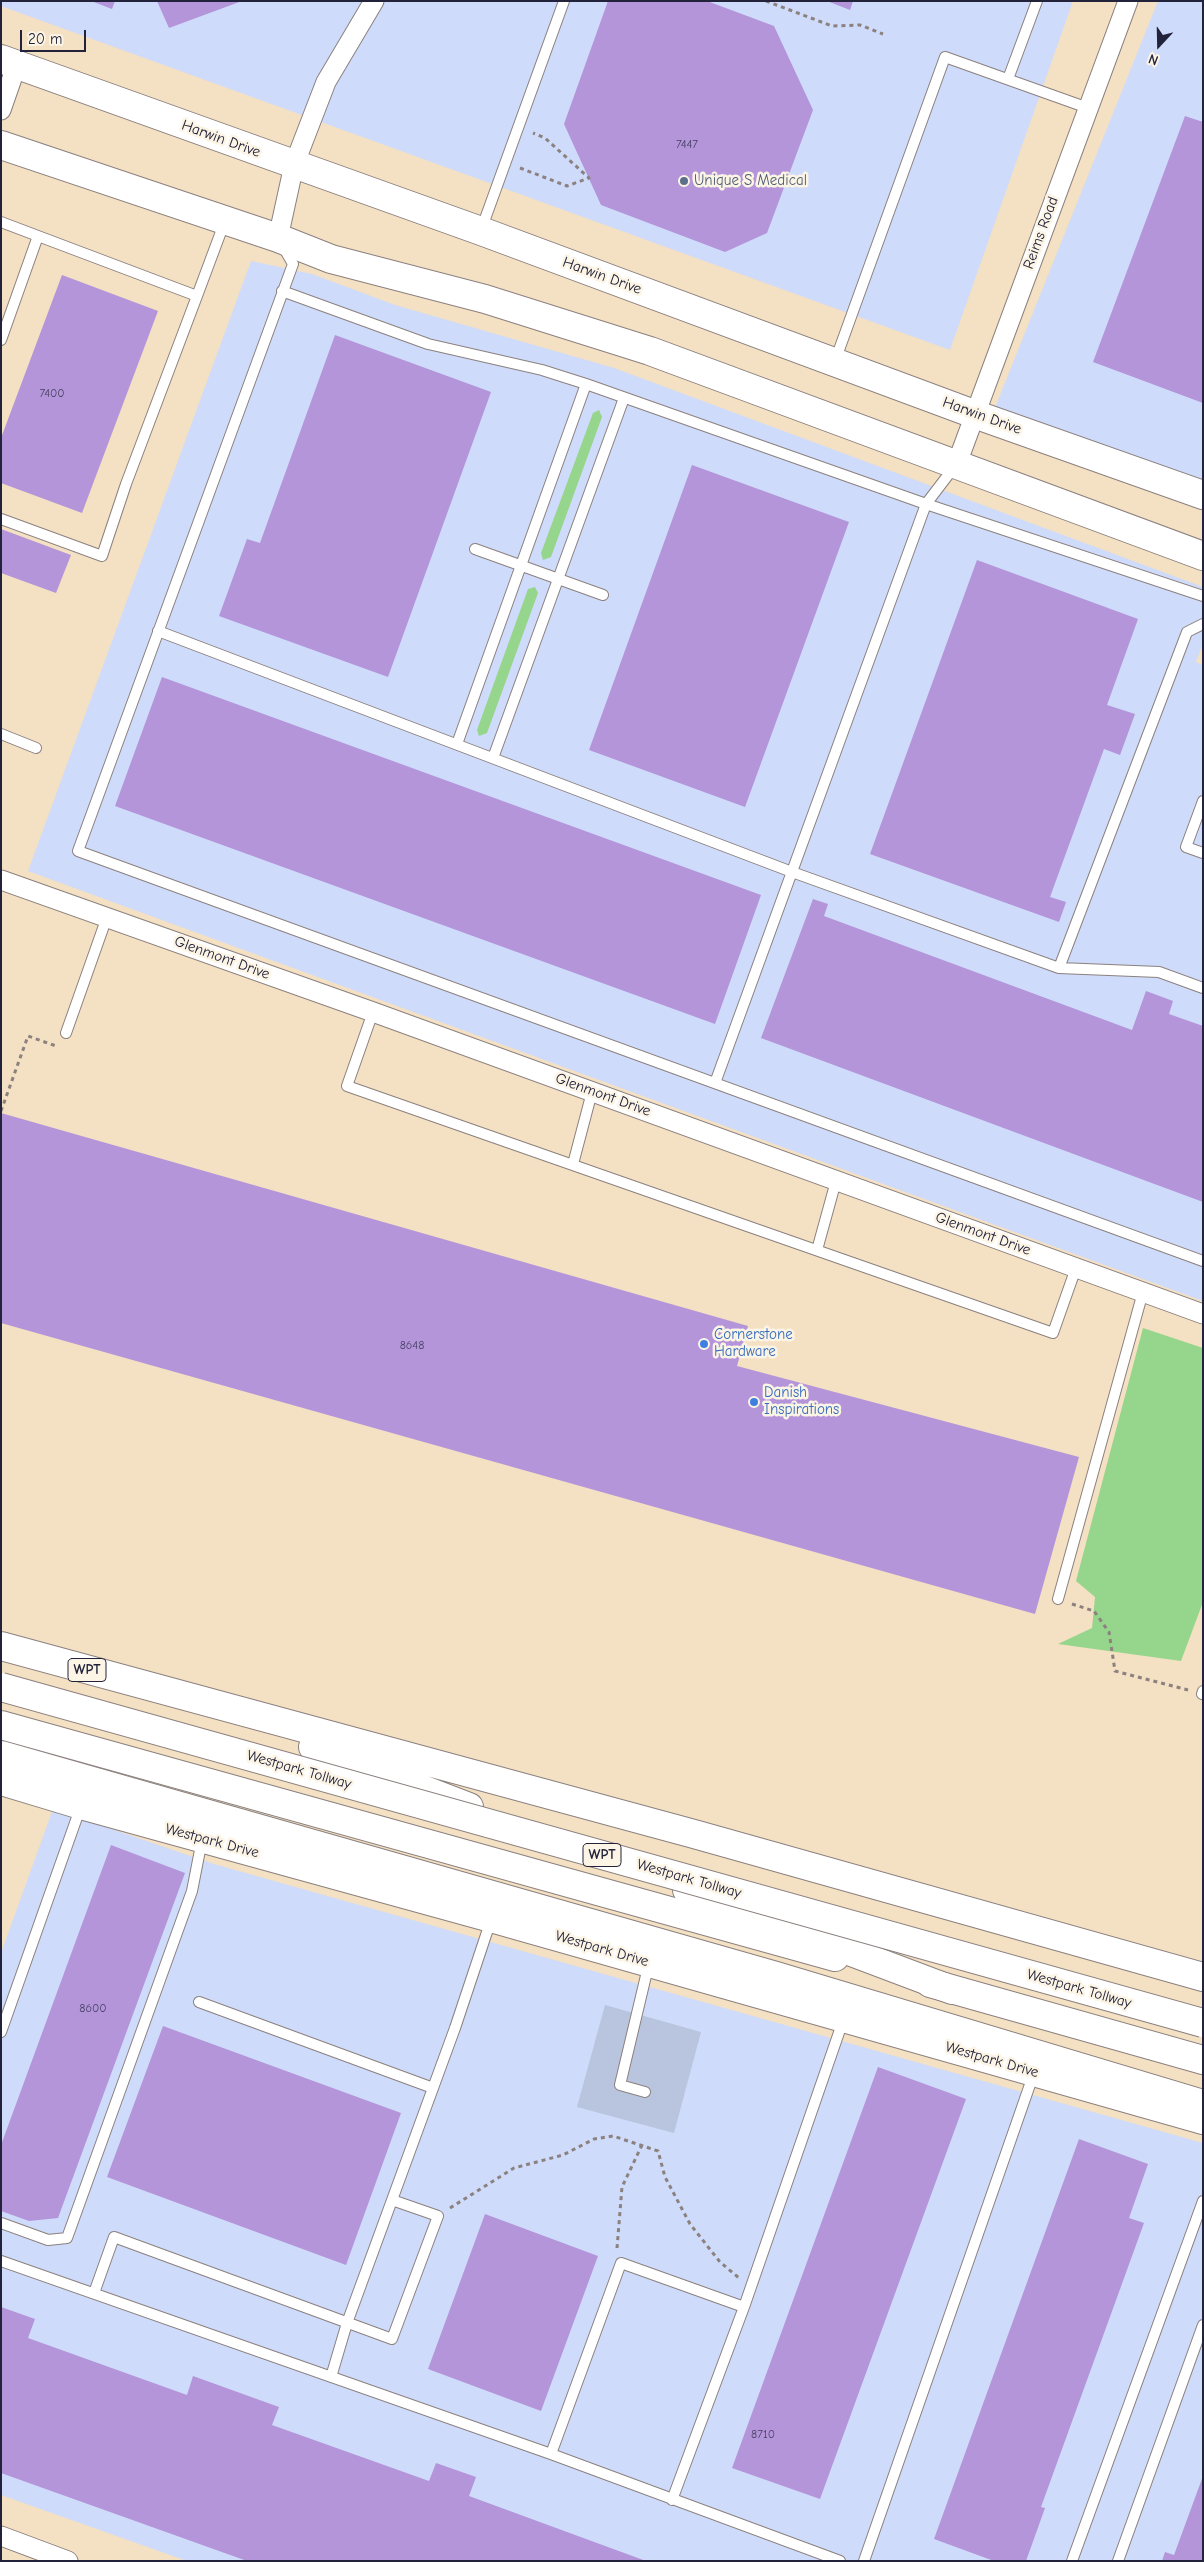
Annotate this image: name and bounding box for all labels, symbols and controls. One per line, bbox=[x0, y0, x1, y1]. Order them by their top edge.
scale bar bbox=[22, 20, 89, 52]
north arrow bbox=[1134, 20, 1184, 70]
text: 20 m bbox=[28, 30, 62, 48]
text: N bbox=[1146, 50, 1161, 69]
street label: Harwin Drive bbox=[179, 116, 263, 162]
house number: 7447 bbox=[676, 138, 698, 152]
place label: Unique S Medical bbox=[694, 172, 807, 190]
marker: Unique S Medical bbox=[678, 175, 690, 187]
street label: Reims Road bbox=[1020, 194, 1062, 272]
street label: Harwin Drive bbox=[560, 253, 644, 299]
house number: 7400 bbox=[39, 387, 65, 401]
street label: Harwin Drive bbox=[940, 393, 1024, 439]
street label: Glenmont Drive bbox=[172, 932, 272, 984]
street label: Glenmont Drive bbox=[553, 1069, 653, 1121]
street label: Glenmont Drive bbox=[933, 1208, 1033, 1260]
place label: Cornerstone Hardware bbox=[714, 1326, 793, 1361]
marker: Cornerstone Hardware bbox=[698, 1338, 710, 1350]
house number: 8648 bbox=[400, 1339, 424, 1353]
place label: Danish Inspirations bbox=[764, 1384, 839, 1419]
marker: Danish Inspirations bbox=[748, 1396, 760, 1408]
road number: WPT bbox=[68, 1658, 106, 1682]
street label: Westpark Tollway bbox=[245, 1746, 353, 1794]
street label: Westpark Drive bbox=[163, 1820, 261, 1862]
road number: WPT bbox=[583, 1844, 621, 1866]
street label: Westpark Tollway bbox=[635, 1855, 743, 1903]
street label: Westpark Drive bbox=[553, 1927, 651, 1971]
street label: Westpark Tollway bbox=[1025, 1965, 1133, 2013]
house number: 8600 bbox=[79, 2002, 107, 2016]
street label: Westpark Drive bbox=[943, 2038, 1041, 2082]
house number: 8710 bbox=[751, 2428, 775, 2442]

